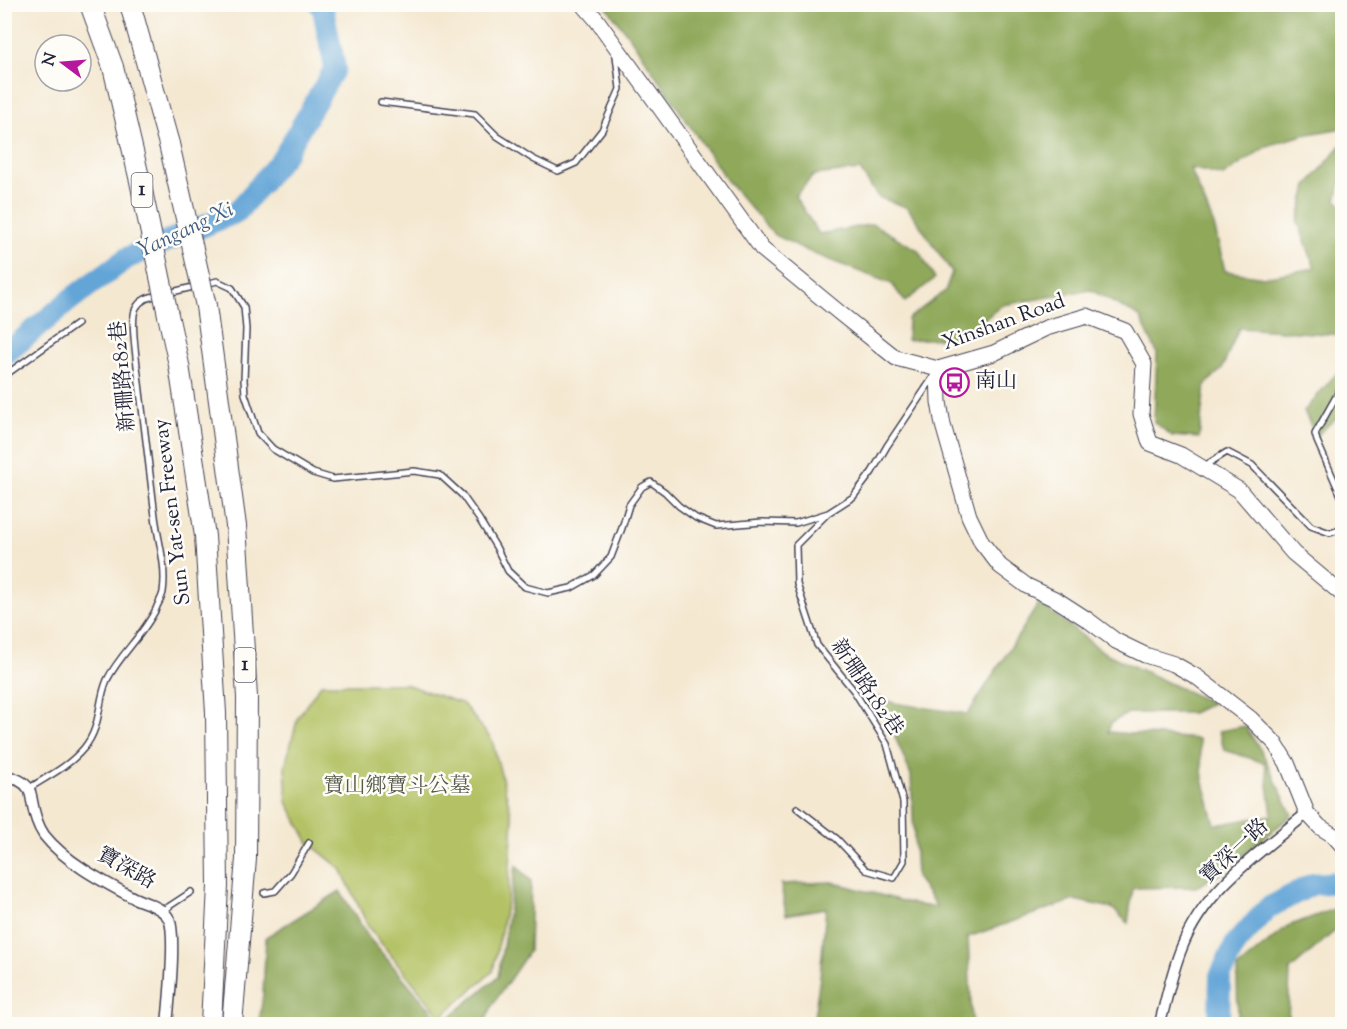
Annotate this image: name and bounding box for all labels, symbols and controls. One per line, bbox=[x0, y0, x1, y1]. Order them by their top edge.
north arrow bbox=[33, 33, 93, 93]
text: N bbox=[38, 50, 64, 69]
road number: 1 bbox=[132, 173, 152, 207]
water label: Yangang Xi bbox=[133, 195, 239, 267]
street label: Xinshan Road bbox=[938, 287, 1070, 359]
street label: 新珊路182巷 bbox=[104, 319, 144, 433]
bus stop icon: 南山 bbox=[938, 366, 970, 398]
place label: 南山 bbox=[975, 367, 1017, 397]
street label: Sun Yat-sen Freeway bbox=[147, 416, 199, 607]
street label: 新珊路182巷 bbox=[822, 633, 910, 743]
road number: 1 bbox=[234, 648, 256, 682]
park label: 寶山鄉寶斗公墓 bbox=[324, 772, 471, 802]
street label: 寶深一路 bbox=[1194, 812, 1276, 892]
street label: 寶深路 bbox=[91, 841, 161, 897]

